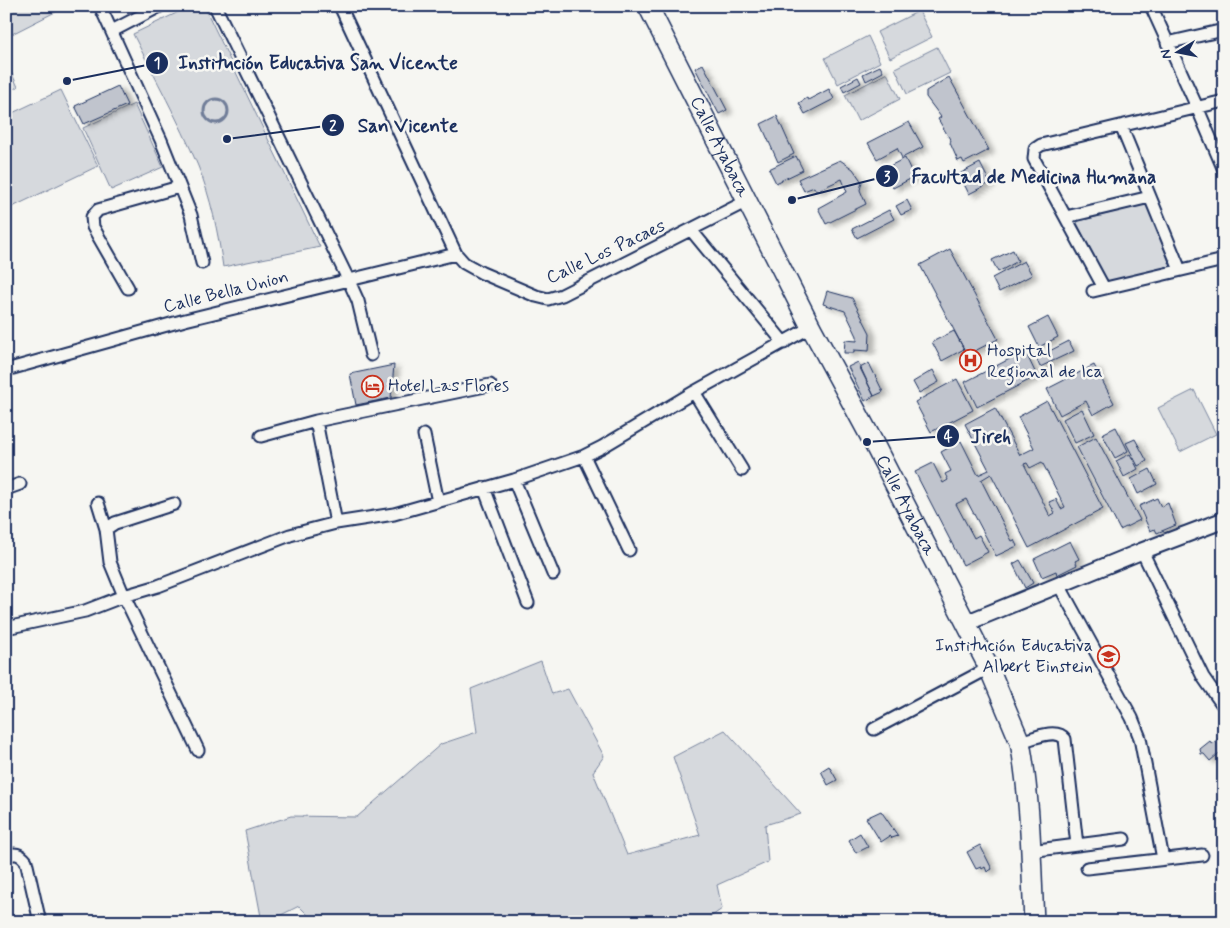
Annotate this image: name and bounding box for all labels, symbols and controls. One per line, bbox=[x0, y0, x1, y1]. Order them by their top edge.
north arrow bbox=[1152, 28, 1202, 78]
callout: Institución Educativa San Vicente bbox=[145, 46, 466, 80]
text: N bbox=[1157, 48, 1176, 60]
text: Institución Educativa San Vicente bbox=[178, 51, 458, 76]
text: 1 bbox=[154, 54, 160, 74]
street label: Calle Ayabaca bbox=[684, 92, 755, 202]
callout: San Vicente bbox=[321, 108, 470, 142]
text: San Vicente bbox=[358, 114, 459, 139]
text: 2 bbox=[329, 117, 337, 137]
callout: Facultad de Medicina Humana bbox=[874, 159, 1168, 193]
text: Facultad de Medicina Humana bbox=[912, 165, 1156, 190]
text: 3 bbox=[884, 168, 891, 188]
street label: Calle Los Pacaes bbox=[543, 214, 669, 290]
street label: Calle Bella Union bbox=[161, 265, 291, 319]
place label: Hospital Regional de Ica bbox=[987, 339, 1103, 386]
hospital icon: Hospital Regional de Ica bbox=[959, 349, 983, 373]
hotel icon: Hotel Las Flores bbox=[360, 374, 384, 398]
place label: Hotel Las Flores bbox=[388, 374, 509, 398]
callout: Jireh bbox=[935, 419, 1021, 453]
text: Jireh bbox=[971, 425, 1012, 450]
text: 4 bbox=[944, 427, 953, 447]
street label: Calle Ayabaca bbox=[870, 451, 941, 560]
place label: Institución Educativa Albert Einstein bbox=[935, 634, 1093, 679]
school or university icon: Institución Educativa Albert Einstein bbox=[1097, 644, 1121, 668]

